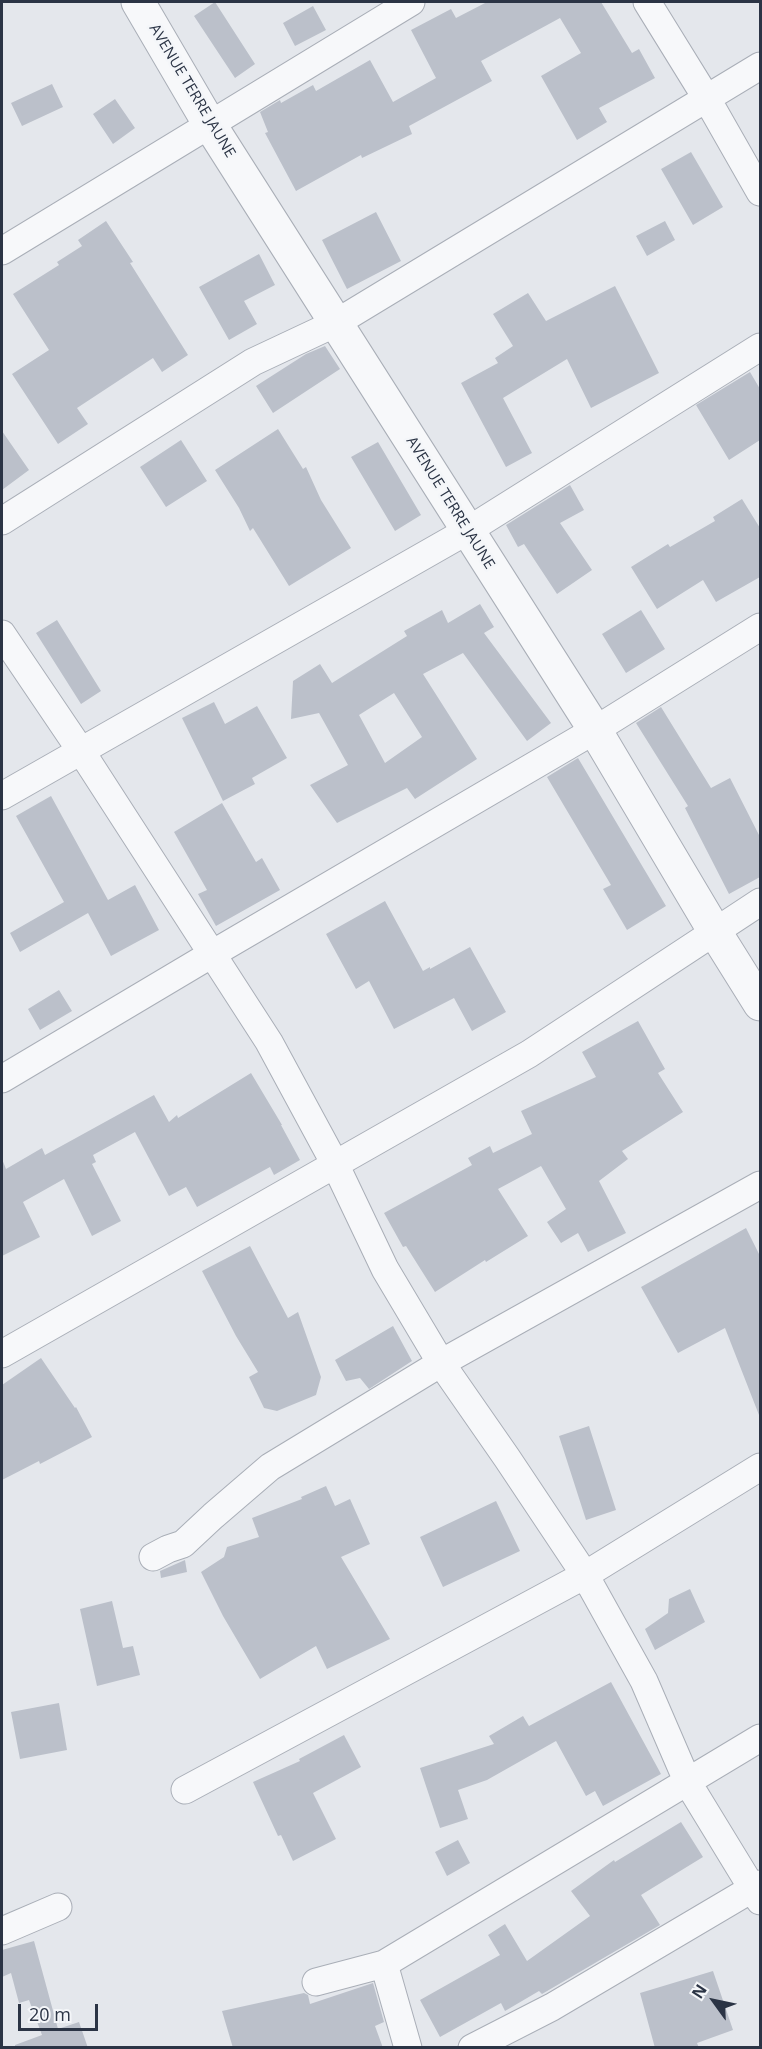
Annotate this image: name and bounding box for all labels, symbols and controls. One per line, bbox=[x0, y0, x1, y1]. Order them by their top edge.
street label: AVENUE TERRE JAUNE bbox=[145, 21, 239, 161]
street label: AVENUE TERRE JAUNE bbox=[402, 434, 498, 572]
north arrow bbox=[684, 1971, 744, 2031]
text: N bbox=[686, 1980, 712, 2003]
scale bar bbox=[21, 1992, 100, 2030]
text: 20 m bbox=[29, 2002, 71, 2026]

